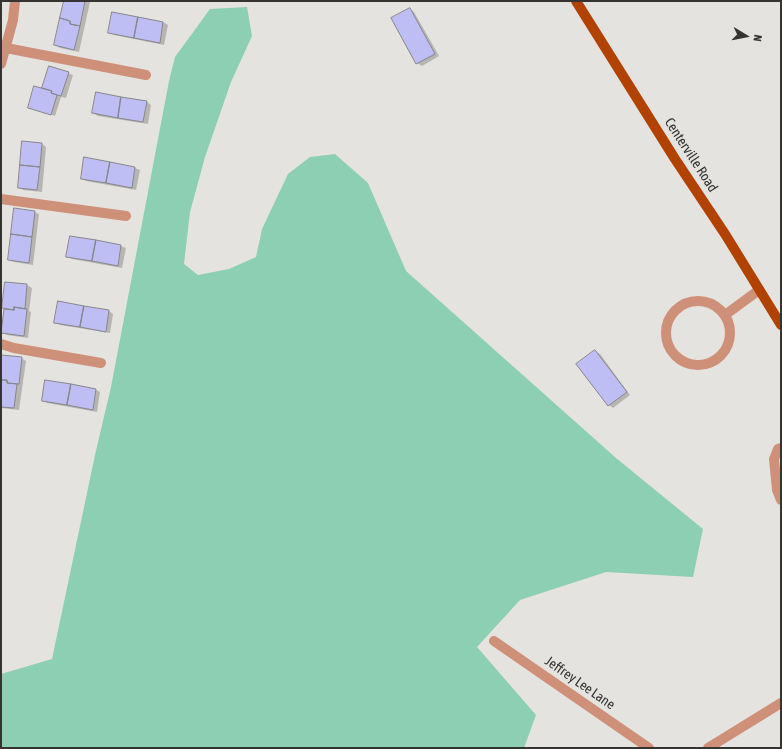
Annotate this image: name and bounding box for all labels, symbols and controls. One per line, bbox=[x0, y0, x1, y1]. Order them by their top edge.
north arrow bbox=[726, 16, 766, 56]
text: N bbox=[751, 34, 764, 42]
street label: Centerville Road bbox=[661, 115, 721, 195]
street label: Jeffrey Lee Lane bbox=[542, 653, 618, 713]

